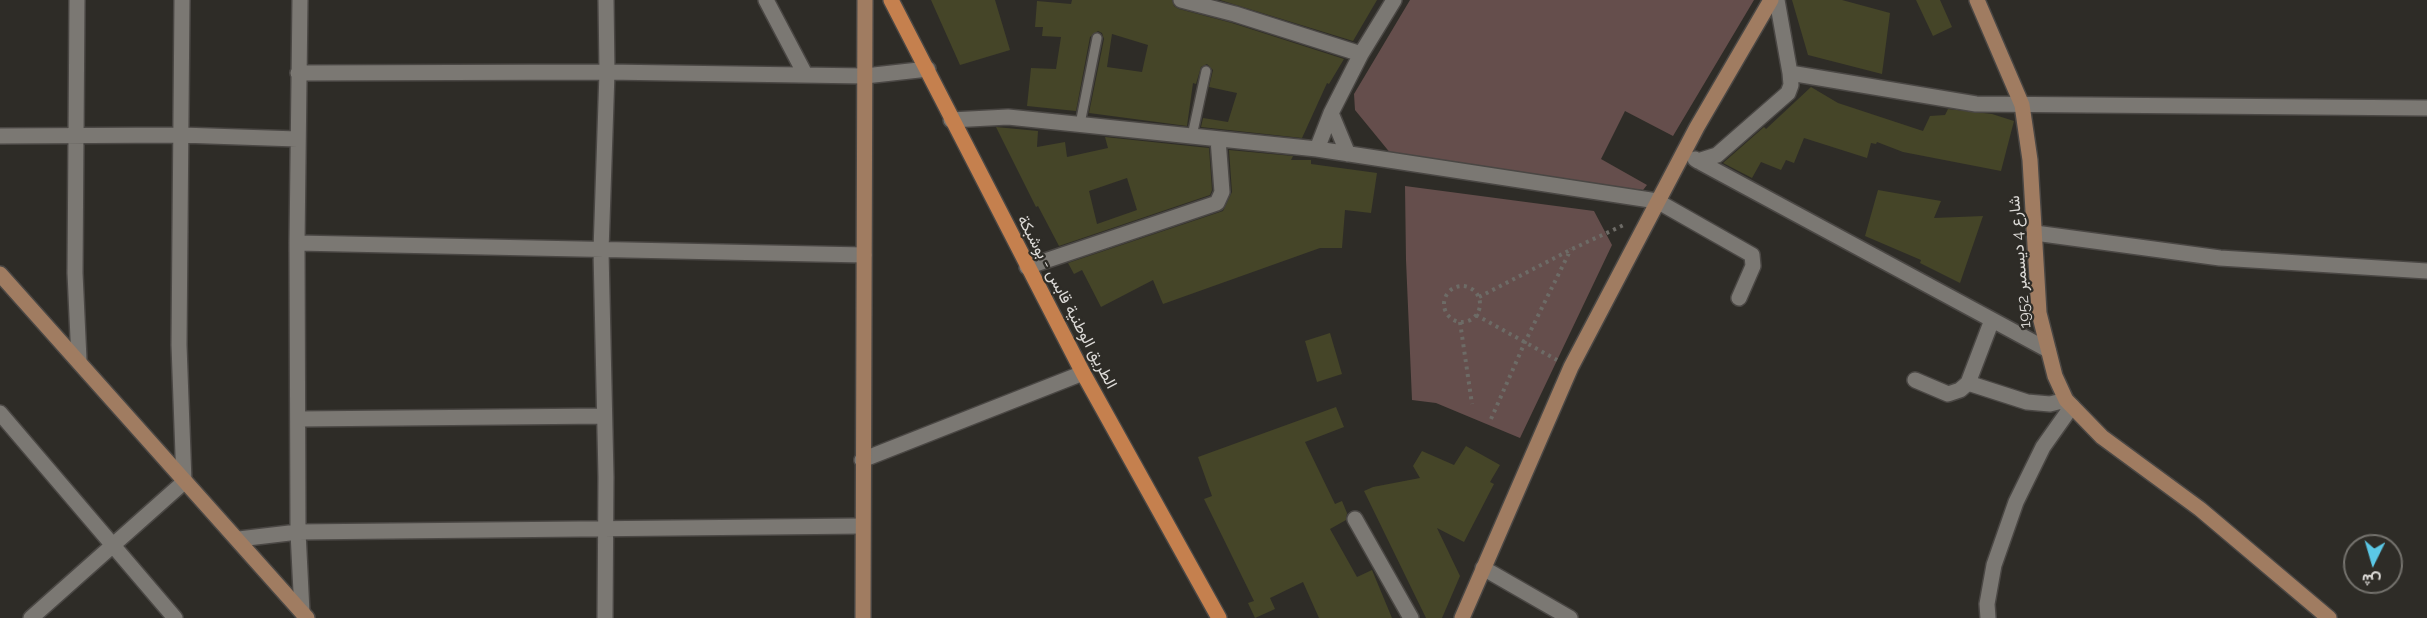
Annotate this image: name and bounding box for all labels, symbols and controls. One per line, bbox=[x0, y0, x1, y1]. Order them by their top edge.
street label: شارع 4 ديسمبر 1952 bbox=[2005, 195, 2035, 329]
street label: الطريق الوطنية قابس - بوشبكة bbox=[1013, 212, 1121, 392]
north arrow bbox=[2343, 534, 2403, 594]
text: ش bbox=[2361, 570, 2382, 591]

